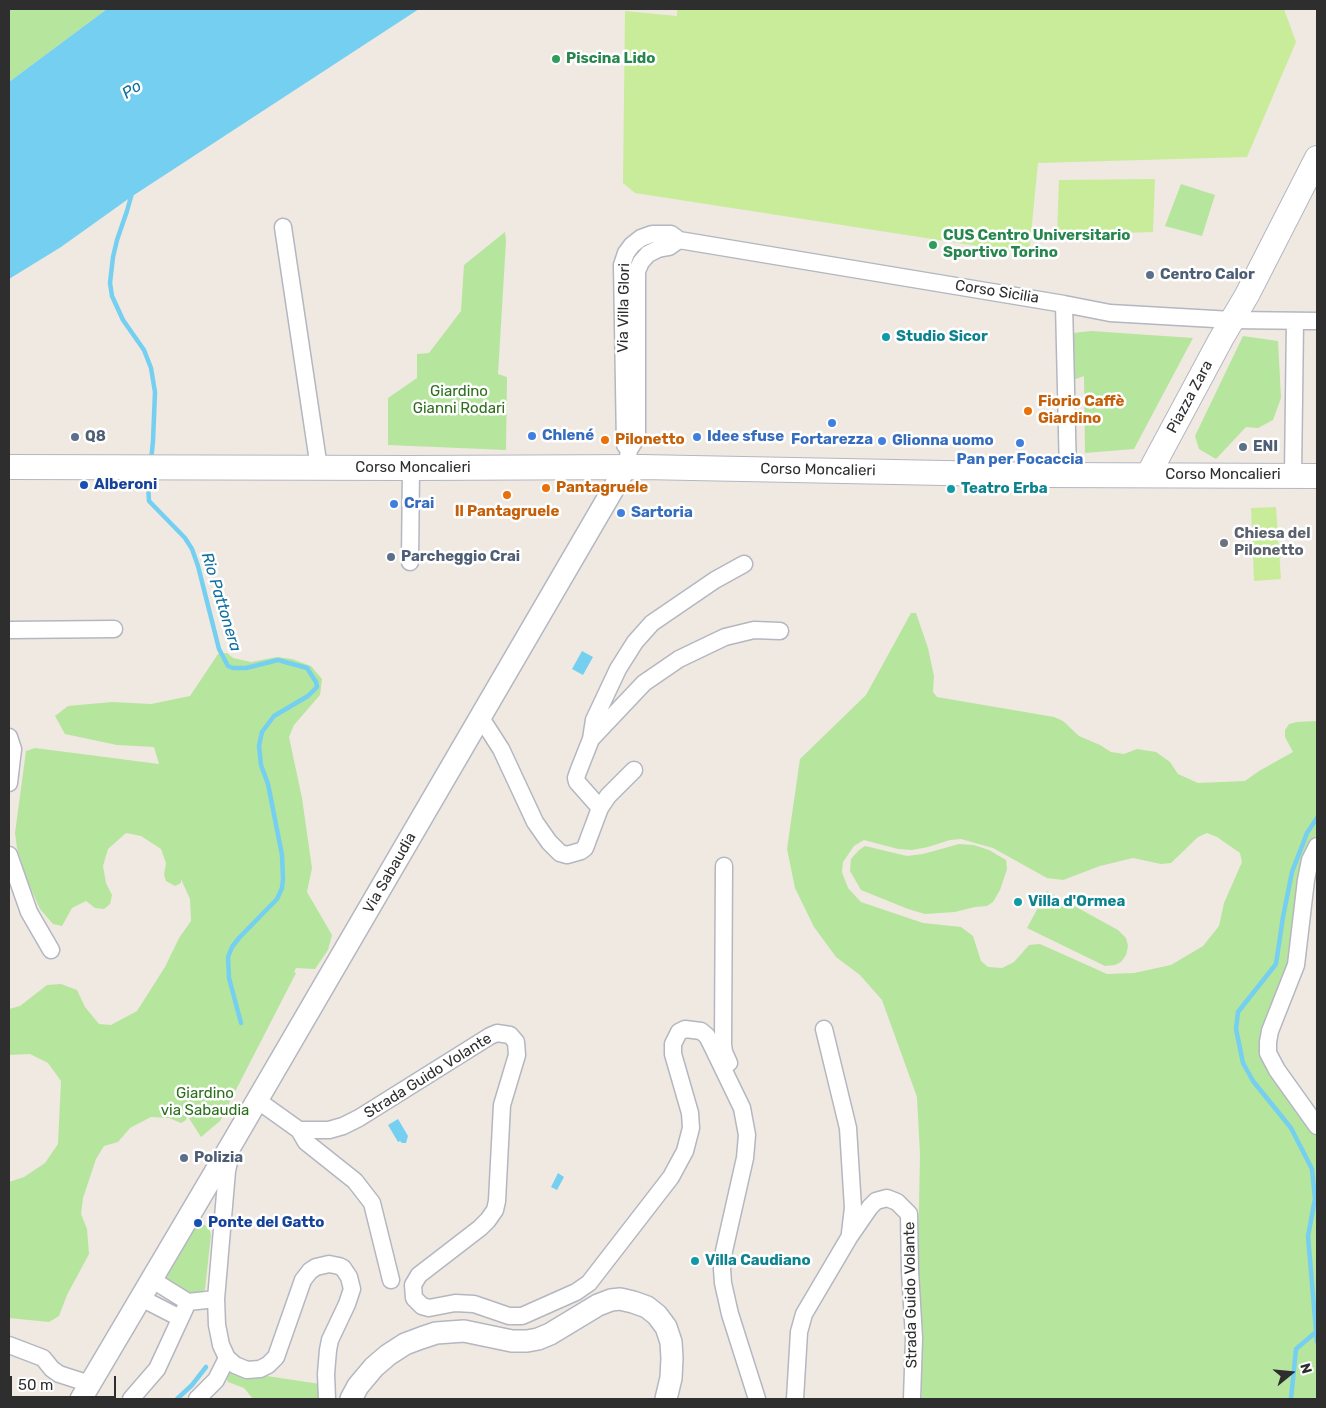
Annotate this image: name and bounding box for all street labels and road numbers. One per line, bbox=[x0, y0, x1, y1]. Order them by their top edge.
street label: Via Villa Glori bbox=[614, 263, 634, 353]
street label: Corso Sicilia bbox=[954, 276, 1040, 308]
street label: Piazza Zara bbox=[1163, 358, 1217, 436]
street label: Corso Moncalieri bbox=[355, 459, 471, 477]
street label: Corso Moncalieri bbox=[760, 460, 876, 480]
street label: Corso Moncalieri bbox=[1165, 466, 1281, 484]
street label: Via Sabaudia bbox=[360, 830, 420, 916]
street label: Strada Guido Volante bbox=[361, 1029, 495, 1123]
street label: Strada Guido Volante bbox=[901, 1221, 921, 1369]

